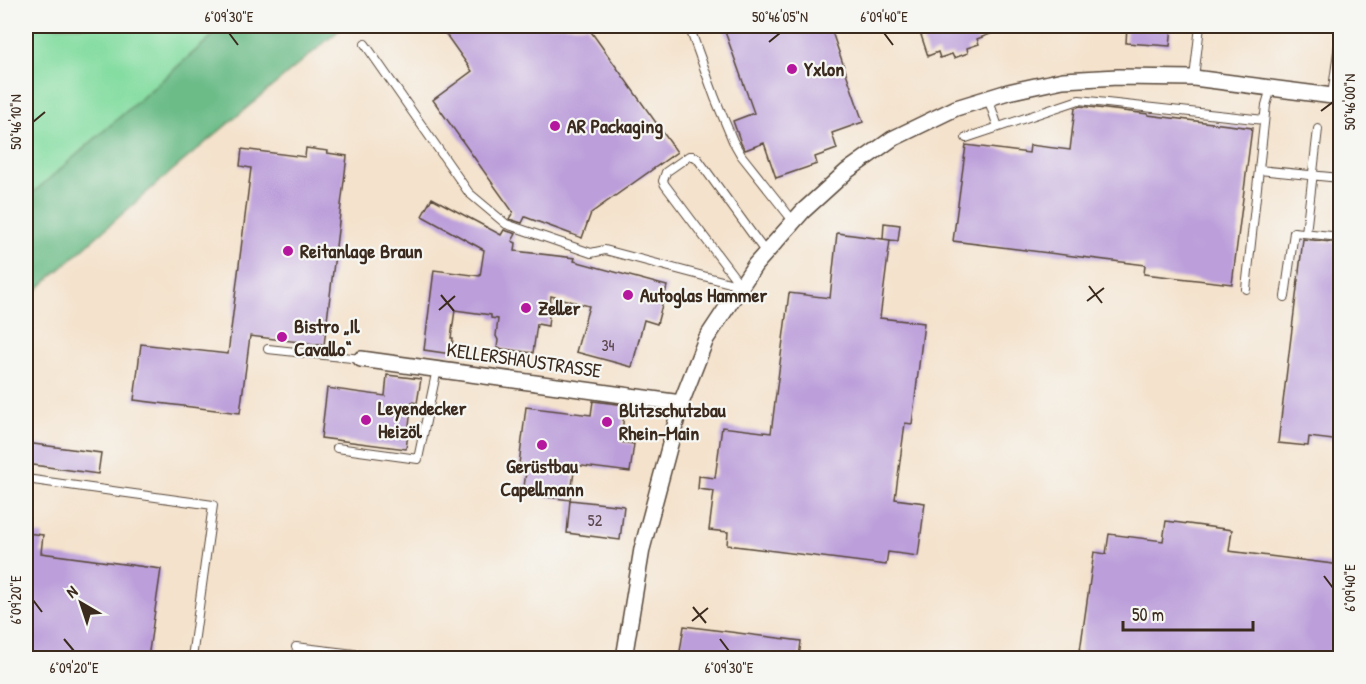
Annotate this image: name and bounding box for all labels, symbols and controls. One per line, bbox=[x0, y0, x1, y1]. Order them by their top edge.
text: 6°09'30"E bbox=[205, 6, 254, 27]
text: 50°46'05"N bbox=[752, 6, 808, 27]
text: 6°09'40"E bbox=[860, 6, 908, 27]
place label: Yxlon bbox=[804, 55, 844, 82]
marker: Yxlon bbox=[785, 62, 799, 76]
text: 50°46'00"N bbox=[1339, 74, 1360, 130]
text: 50°46'10"N bbox=[5, 94, 26, 150]
place label: AR Packaging bbox=[567, 112, 663, 140]
marker: AR Packaging bbox=[548, 119, 562, 133]
place label: Reitanlage Braun bbox=[300, 237, 423, 265]
marker: Reitanlage Braun bbox=[281, 244, 295, 258]
place label: Autoglas Hammer bbox=[640, 281, 767, 309]
marker: Autoglas Hammer bbox=[621, 288, 635, 302]
place label: Zeller bbox=[538, 294, 581, 321]
marker: Zeller bbox=[519, 301, 533, 315]
place label: Bistro „Il Cavallo“ bbox=[294, 312, 360, 362]
marker: Bistro „Il Cavallo“ bbox=[275, 330, 289, 344]
house number: 34 bbox=[601, 334, 615, 356]
street label: KELLERSHAUSTRASSE bbox=[445, 335, 603, 384]
place label: Leyendecker Heizöl bbox=[378, 394, 467, 444]
place label: Blitzschutzbau Rhein-Main bbox=[619, 396, 727, 446]
marker: Leyendecker Heizöl bbox=[359, 413, 373, 427]
marker: Blitzschutzbau Rhein-Main bbox=[600, 415, 614, 429]
marker: Gerüstbau Capellmann bbox=[535, 438, 549, 452]
place label: Gerüstbau Capellmann bbox=[500, 452, 584, 503]
house number: 52 bbox=[588, 509, 603, 531]
text: 6°09'40"E bbox=[1339, 564, 1360, 612]
north arrow bbox=[51, 573, 111, 633]
text: 6°09'20"E bbox=[5, 575, 26, 625]
text: N bbox=[61, 580, 82, 603]
scale bar bbox=[1123, 594, 1254, 632]
text: 50 m bbox=[1132, 602, 1164, 627]
text: 6°09'20"E bbox=[49, 657, 99, 678]
text: 6°09'30"E bbox=[705, 657, 754, 678]

